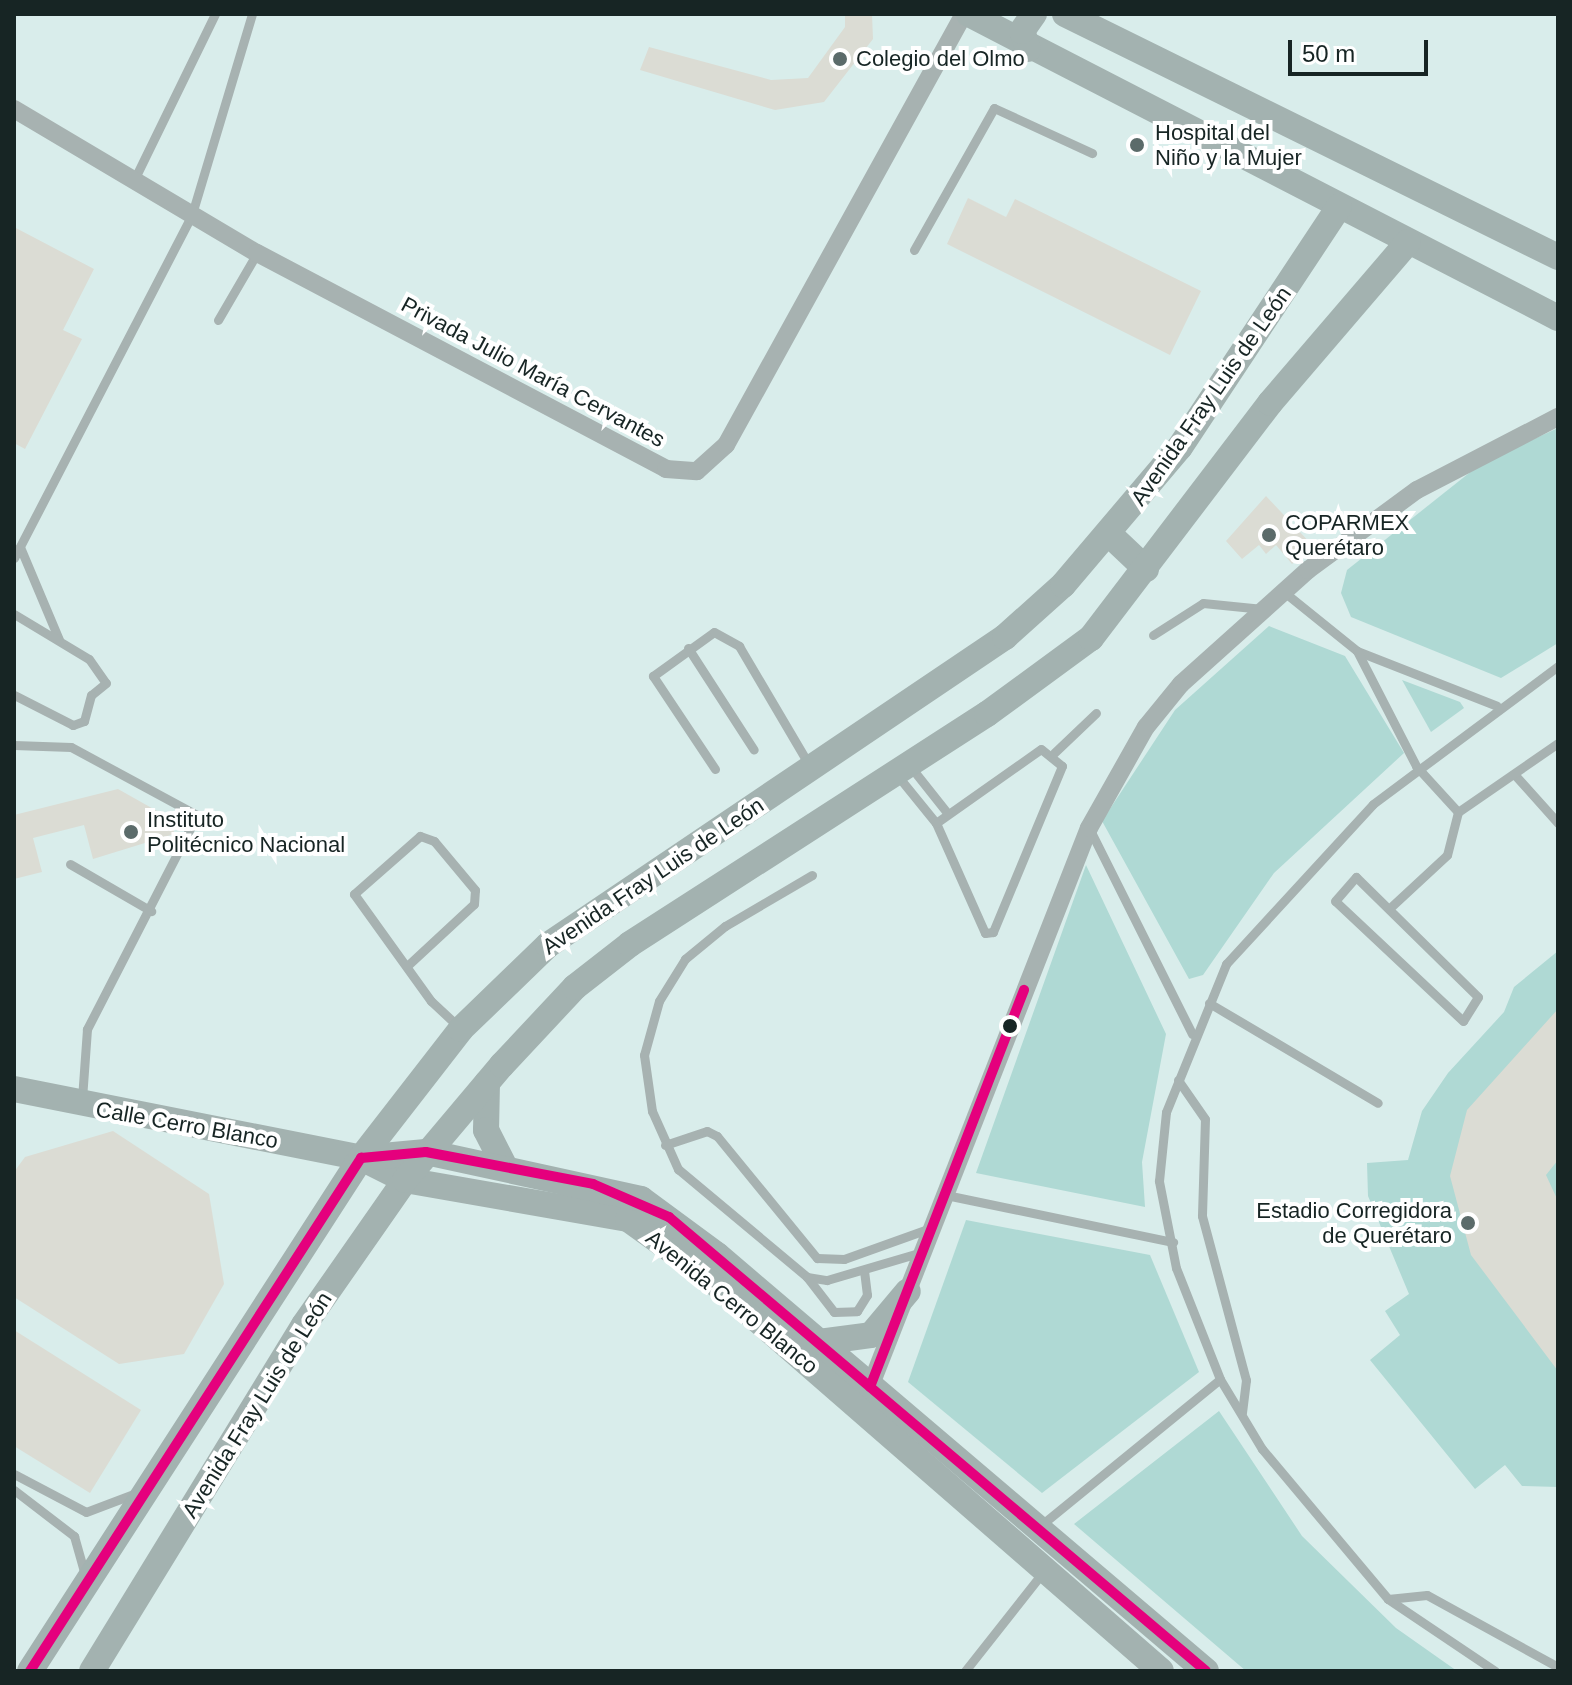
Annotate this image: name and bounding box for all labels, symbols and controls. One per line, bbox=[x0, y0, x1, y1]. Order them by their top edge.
scale bar bbox=[1292, 24, 1432, 74]
text: 50 m bbox=[1302, 40, 1355, 67]
place label: Colegio del Olmo bbox=[856, 46, 1025, 72]
marker: Colegio del Olmo bbox=[831, 50, 849, 68]
place label: Hospital del Niño y la Mujer bbox=[1155, 119, 1302, 170]
marker: Hospital del Niño y la Mujer bbox=[1126, 134, 1148, 156]
street label: Avenida Fray Luis de León bbox=[1125, 281, 1297, 511]
street label: Privada Julio María Cervantes bbox=[397, 291, 669, 453]
place label: COPARMEX Querétaro bbox=[1285, 509, 1409, 560]
marker: COPARMEX Querétaro bbox=[1260, 526, 1278, 544]
street label: Avenida Fray Luis de León bbox=[537, 792, 769, 960]
place label: Instituto Politécnico Nacional bbox=[147, 806, 345, 858]
marker: Instituto Politécnico Nacional bbox=[122, 823, 140, 841]
unlabelled marker bbox=[1002, 1018, 1018, 1034]
street label: Calle Cerro Blanco bbox=[94, 1096, 280, 1154]
place label: Estadio Corregidora de Querétaro bbox=[1256, 1197, 1452, 1248]
marker: Estadio Corregidora de Querétaro bbox=[1459, 1214, 1477, 1232]
street label: Avenida Cerro Blanco bbox=[641, 1225, 823, 1379]
street label: Avenida Fray Luis de León bbox=[177, 1287, 337, 1523]

